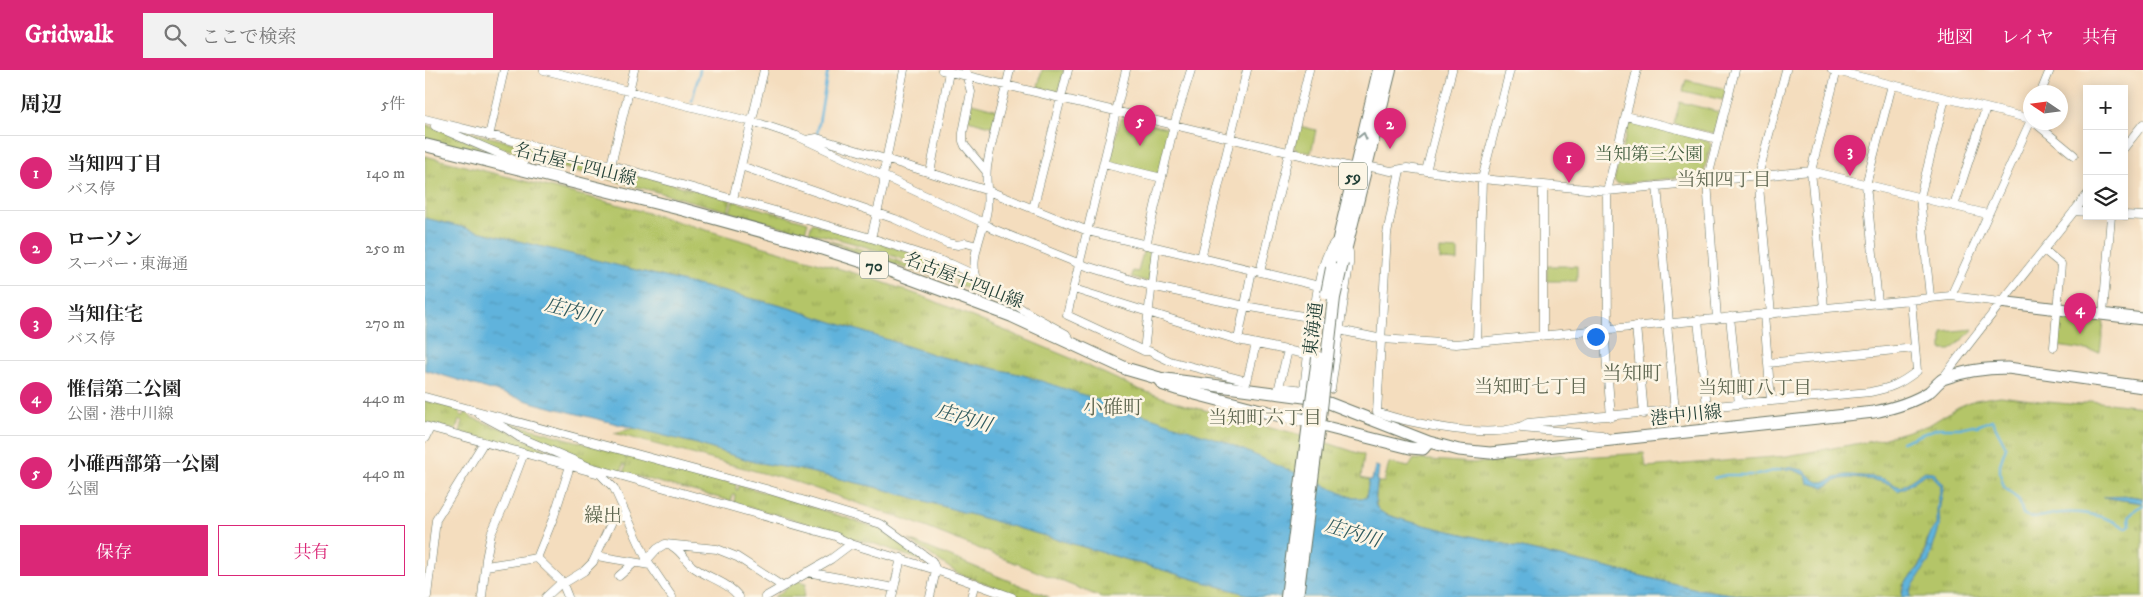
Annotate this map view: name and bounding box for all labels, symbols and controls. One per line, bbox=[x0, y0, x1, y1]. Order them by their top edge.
search box bbox=[143, 13, 493, 58]
text: Gridwalk bbox=[25, 20, 113, 50]
icon: search bbox=[161, 21, 189, 49]
text: ここで検索 bbox=[201, 26, 296, 49]
text: 地図 bbox=[1937, 27, 1973, 49]
text: レイヤ bbox=[2001, 27, 2054, 49]
text: 共有 bbox=[2082, 27, 2118, 49]
north arrow bbox=[2023, 85, 2068, 130]
map controls bbox=[2083, 85, 2128, 220]
button: + bbox=[2083, 85, 2128, 130]
text: 周辺 bbox=[20, 92, 62, 118]
text: 5件 bbox=[381, 94, 405, 114]
pin: 5 bbox=[1124, 105, 1156, 146]
pin: 2 bbox=[1374, 108, 1406, 149]
button: − bbox=[2083, 130, 2128, 175]
one-way arrow bbox=[1357, 131, 1368, 140]
pin: 3 bbox=[1834, 135, 1866, 176]
street label: 名古屋十四山線 bbox=[511, 139, 639, 191]
pin: 1 bbox=[1553, 142, 1585, 183]
park label: 当知第三公園 bbox=[1595, 144, 1703, 166]
text: 当知四丁目 bbox=[67, 153, 162, 176]
road number: 59 bbox=[1339, 162, 1367, 190]
text: 1 bbox=[33, 163, 39, 183]
text: 140 m bbox=[366, 163, 405, 183]
district label: 当知四丁目 bbox=[1676, 169, 1772, 192]
button: layers bbox=[2083, 175, 2128, 220]
text: バス停 bbox=[67, 179, 115, 199]
text: ローソン bbox=[67, 228, 142, 251]
text: 2 bbox=[32, 238, 40, 258]
text: 250 m bbox=[365, 238, 405, 258]
street label: 名古屋十四山線 bbox=[901, 248, 1026, 314]
road number: 70 bbox=[860, 252, 888, 278]
text: スーパー · 東海通 bbox=[67, 254, 188, 274]
water label: 庄内川 bbox=[542, 293, 605, 330]
pin: 4 bbox=[2064, 293, 2096, 334]
street label: 東海通 bbox=[1300, 301, 1328, 357]
text: 当知住宅 bbox=[67, 303, 143, 326]
text: 3 bbox=[33, 313, 39, 333]
text: 270 m bbox=[365, 313, 405, 333]
your location bbox=[1583, 324, 1609, 350]
text: バス停 bbox=[67, 329, 115, 349]
district label: 当知町 bbox=[1602, 362, 1662, 387]
district label: 当知町七丁目 bbox=[1474, 376, 1588, 399]
district label: 当知町八丁目 bbox=[1698, 377, 1812, 400]
text: 惟信第二公園 bbox=[67, 378, 181, 401]
text: 4 bbox=[31, 388, 41, 408]
text: 440 m bbox=[363, 388, 405, 408]
district label: 小碓町 bbox=[1083, 396, 1143, 421]
water label: 庄内川 bbox=[933, 400, 996, 438]
street label: 港中川線 bbox=[1649, 401, 1723, 431]
text: 公園 · 港中川線 bbox=[67, 404, 174, 424]
district label: 当知町六丁目 bbox=[1208, 407, 1322, 430]
text: 小碓西部第一公園 bbox=[67, 453, 219, 476]
text: 5 bbox=[32, 463, 40, 483]
text: 440 m bbox=[363, 463, 405, 483]
text: 公園 bbox=[67, 479, 99, 499]
district label: 繰出 bbox=[584, 505, 622, 528]
water label: 庄内川 bbox=[1322, 514, 1385, 553]
button: 保存 bbox=[20, 525, 208, 576]
button: 共有 bbox=[218, 525, 405, 576]

